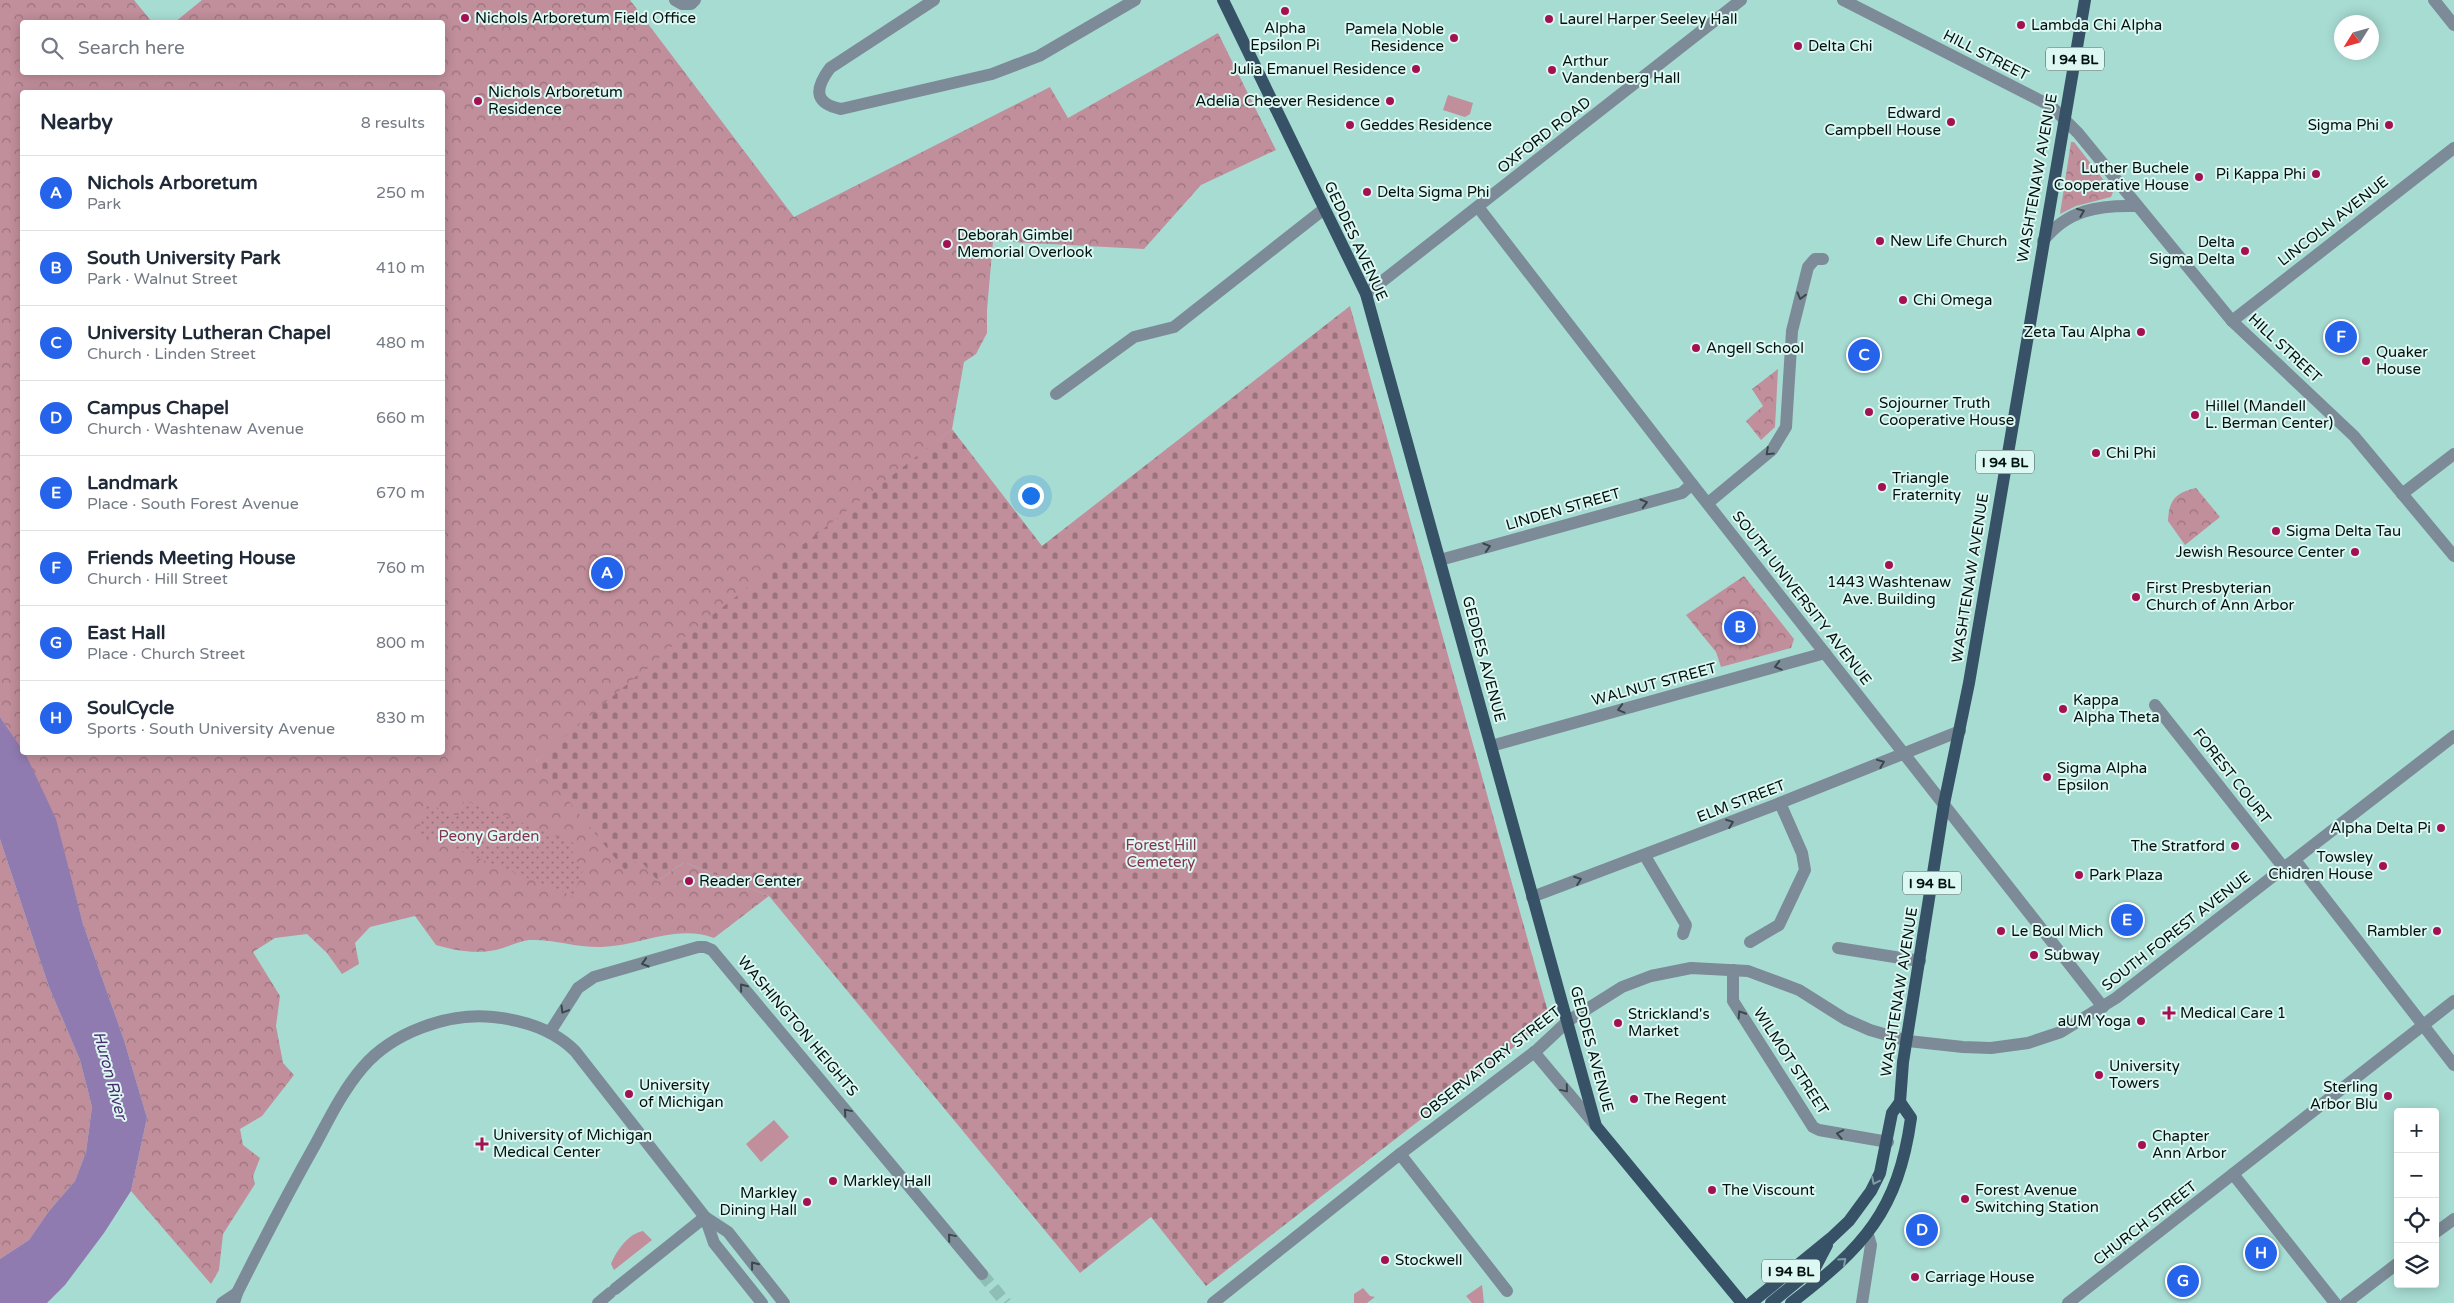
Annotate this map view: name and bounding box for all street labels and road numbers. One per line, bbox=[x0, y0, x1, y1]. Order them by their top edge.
street label: HILL STREET bbox=[1940, 26, 2032, 84]
road number: I 94 BL bbox=[2046, 48, 2104, 70]
street label: WASHTENAW AVENUE bbox=[2013, 92, 2061, 264]
street label: OXFORD ROAD bbox=[1494, 93, 1594, 177]
street label: LINCOLN AVENUE bbox=[2274, 172, 2392, 270]
street label: GEDDES AVENUE bbox=[1320, 178, 1392, 304]
street label: HILL STREET bbox=[2245, 310, 2325, 386]
road number: I 94 BL bbox=[1976, 451, 2034, 474]
street label: LINDEN STREET bbox=[1504, 484, 1622, 534]
street label: WASHTENAW AVENUE bbox=[1948, 492, 1992, 664]
street label: SOUTH UNIVERSITY AVENUE bbox=[1728, 507, 1876, 689]
street label: GEDDES AVENUE bbox=[1459, 594, 1509, 724]
street label: WALNUT STREET bbox=[1590, 659, 1718, 709]
street label: FOREST COURT bbox=[2189, 725, 2275, 827]
street label: ELM STREET bbox=[1694, 776, 1788, 826]
street label: SOUTH FOREST AVENUE bbox=[2098, 867, 2254, 995]
road number: I 94 BL bbox=[1903, 871, 1961, 894]
street label: WASHTENAW AVENUE bbox=[1877, 906, 1921, 1078]
street label: WASHINGTON HEIGHTS bbox=[734, 952, 862, 1100]
street label: GEDDES AVENUE bbox=[1567, 984, 1617, 1114]
street label: OBSERVATORY STREET bbox=[1416, 1002, 1564, 1124]
street label: WILMOT STREET bbox=[1750, 1004, 1832, 1118]
street label: CHURCH STREET bbox=[2090, 1177, 2200, 1269]
road number: I 94 BL bbox=[1762, 1260, 1820, 1282]

